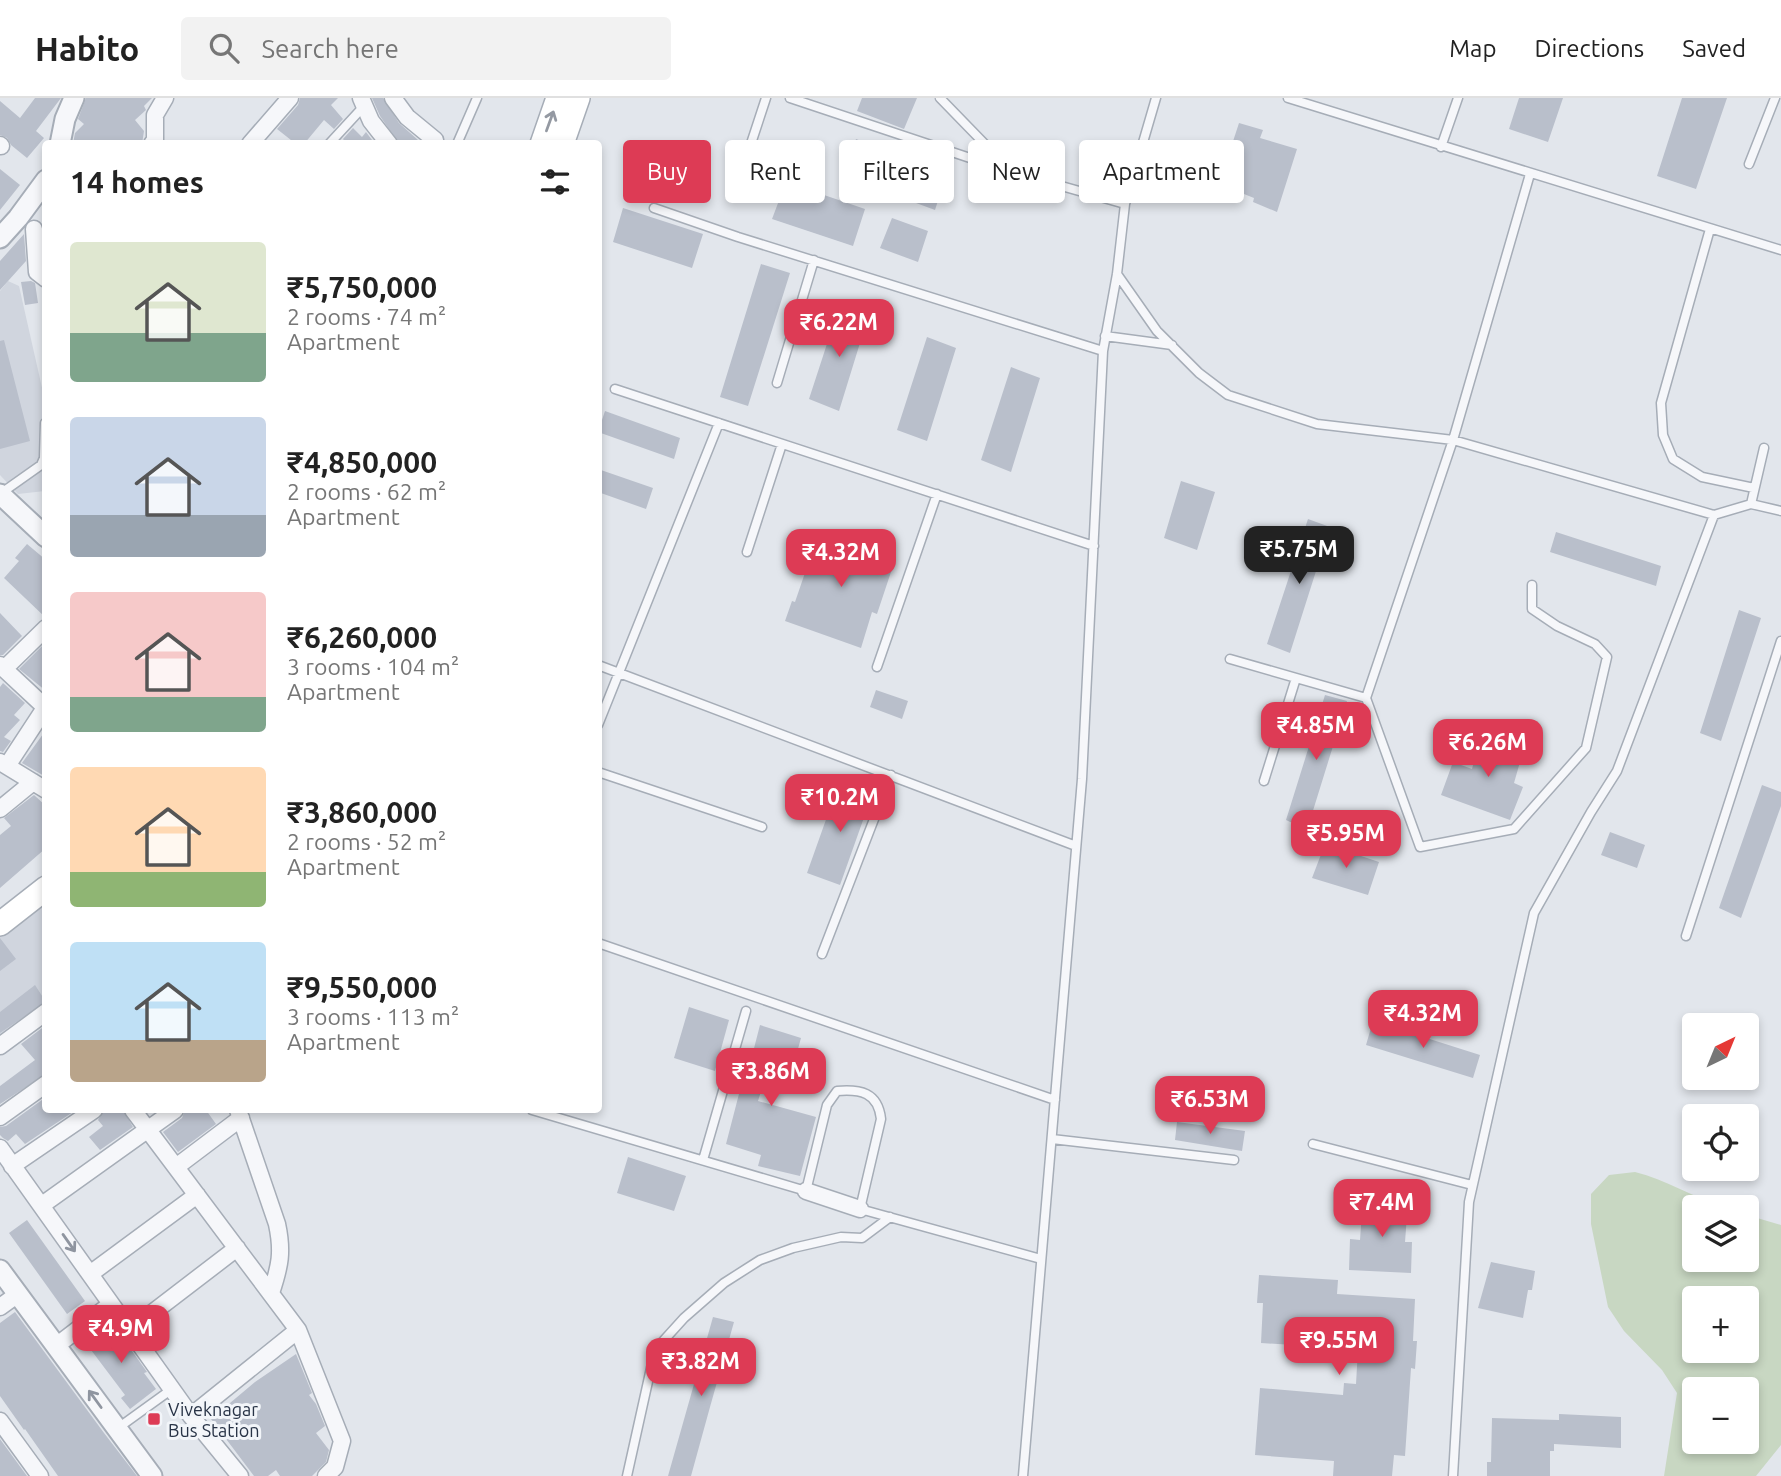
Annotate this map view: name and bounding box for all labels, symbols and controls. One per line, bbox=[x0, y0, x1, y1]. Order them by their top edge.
search box bbox=[181, 17, 671, 80]
icon: search bbox=[205, 29, 243, 67]
text: Habito bbox=[35, 30, 139, 67]
text: Search here bbox=[261, 34, 399, 63]
text: Map bbox=[1449, 35, 1496, 62]
text: Directions bbox=[1534, 35, 1644, 62]
text: Saved bbox=[1682, 35, 1746, 62]
one-way arrow bbox=[545, 110, 557, 132]
chip: Buy bbox=[623, 140, 711, 203]
chip: Rent bbox=[725, 140, 825, 203]
chip: Filters bbox=[839, 140, 954, 203]
chip: New bbox=[968, 140, 1065, 203]
chip: Apartment bbox=[1079, 140, 1244, 203]
icon: filters bbox=[536, 163, 574, 201]
text: 14 homes bbox=[70, 165, 204, 199]
icon: home bbox=[126, 270, 210, 354]
text: ₹5,750,000 bbox=[287, 270, 437, 304]
pin: ₹6.22M bbox=[782, 300, 896, 359]
text: 2 rooms · 74 m² bbox=[287, 304, 446, 329]
text: ₹6.22M bbox=[800, 309, 878, 334]
text: Apartment bbox=[287, 329, 400, 354]
icon: home bbox=[126, 445, 210, 529]
text: ₹4,850,000 bbox=[287, 445, 437, 479]
text: 2 rooms · 62 m² bbox=[287, 479, 446, 504]
text: Apartment bbox=[287, 504, 400, 529]
pin: ₹5.75M bbox=[1242, 526, 1356, 586]
pin: ₹4.32M bbox=[784, 530, 898, 589]
text: ₹5.75M bbox=[1260, 536, 1338, 561]
text: ₹4.32M bbox=[802, 539, 880, 564]
icon: home bbox=[126, 620, 210, 704]
text: ₹6,260,000 bbox=[287, 620, 437, 654]
text: 3 rooms · 104 m² bbox=[287, 654, 459, 679]
text: Apartment bbox=[287, 679, 400, 704]
pin: ₹4.85M bbox=[1259, 702, 1373, 762]
text: ₹4.85M bbox=[1277, 712, 1355, 737]
pin: ₹6.26M bbox=[1431, 720, 1545, 779]
text: ₹6.26M bbox=[1449, 729, 1527, 754]
pin: ₹10.2M bbox=[783, 774, 897, 834]
text: ₹10.2M bbox=[801, 784, 879, 809]
icon: home bbox=[126, 795, 210, 879]
text: ₹3,860,000 bbox=[287, 795, 437, 829]
pin: ₹5.95M bbox=[1289, 810, 1403, 870]
text: ₹5.95M bbox=[1307, 820, 1385, 845]
text: 2 rooms · 52 m² bbox=[287, 829, 446, 854]
text: Apartment bbox=[287, 854, 400, 879]
icon: home bbox=[126, 970, 210, 1054]
text: ₹9,550,000 bbox=[287, 970, 437, 1004]
pin: ₹4.32M bbox=[1366, 990, 1480, 1050]
text: ₹4.32M bbox=[1384, 1000, 1462, 1025]
text: 3 rooms · 113 m² bbox=[287, 1004, 459, 1029]
north arrow bbox=[1682, 1013, 1759, 1090]
map controls bbox=[1682, 1013, 1759, 1454]
text: Apartment bbox=[287, 1029, 400, 1054]
pin: ₹3.86M bbox=[714, 1048, 828, 1108]
text: ₹3.86M bbox=[732, 1058, 810, 1083]
pin: ₹6.53M bbox=[1153, 1076, 1267, 1136]
text: ₹6.53M bbox=[1171, 1086, 1249, 1111]
button: locate bbox=[1682, 1104, 1759, 1181]
pin: ₹7.4M bbox=[1333, 1180, 1431, 1239]
text: ₹7.4M bbox=[1349, 1189, 1415, 1214]
button: layers bbox=[1682, 1195, 1759, 1272]
one-way arrow bbox=[62, 1233, 76, 1252]
button: + bbox=[1682, 1286, 1759, 1363]
pin: ₹4.9M bbox=[72, 1306, 170, 1365]
text: ₹4.9M bbox=[88, 1315, 154, 1340]
pin: ₹9.55M bbox=[1282, 1318, 1396, 1377]
text: ₹9.55M bbox=[1300, 1327, 1378, 1352]
pin: ₹3.82M bbox=[644, 1338, 758, 1398]
text: ₹3.82M bbox=[662, 1348, 740, 1373]
button: − bbox=[1682, 1377, 1759, 1454]
one-way arrow bbox=[88, 1391, 103, 1409]
place label: Viveknagar Bus Station bbox=[168, 1399, 260, 1440]
marker: Viveknagar Bus Station bbox=[146, 1411, 162, 1427]

